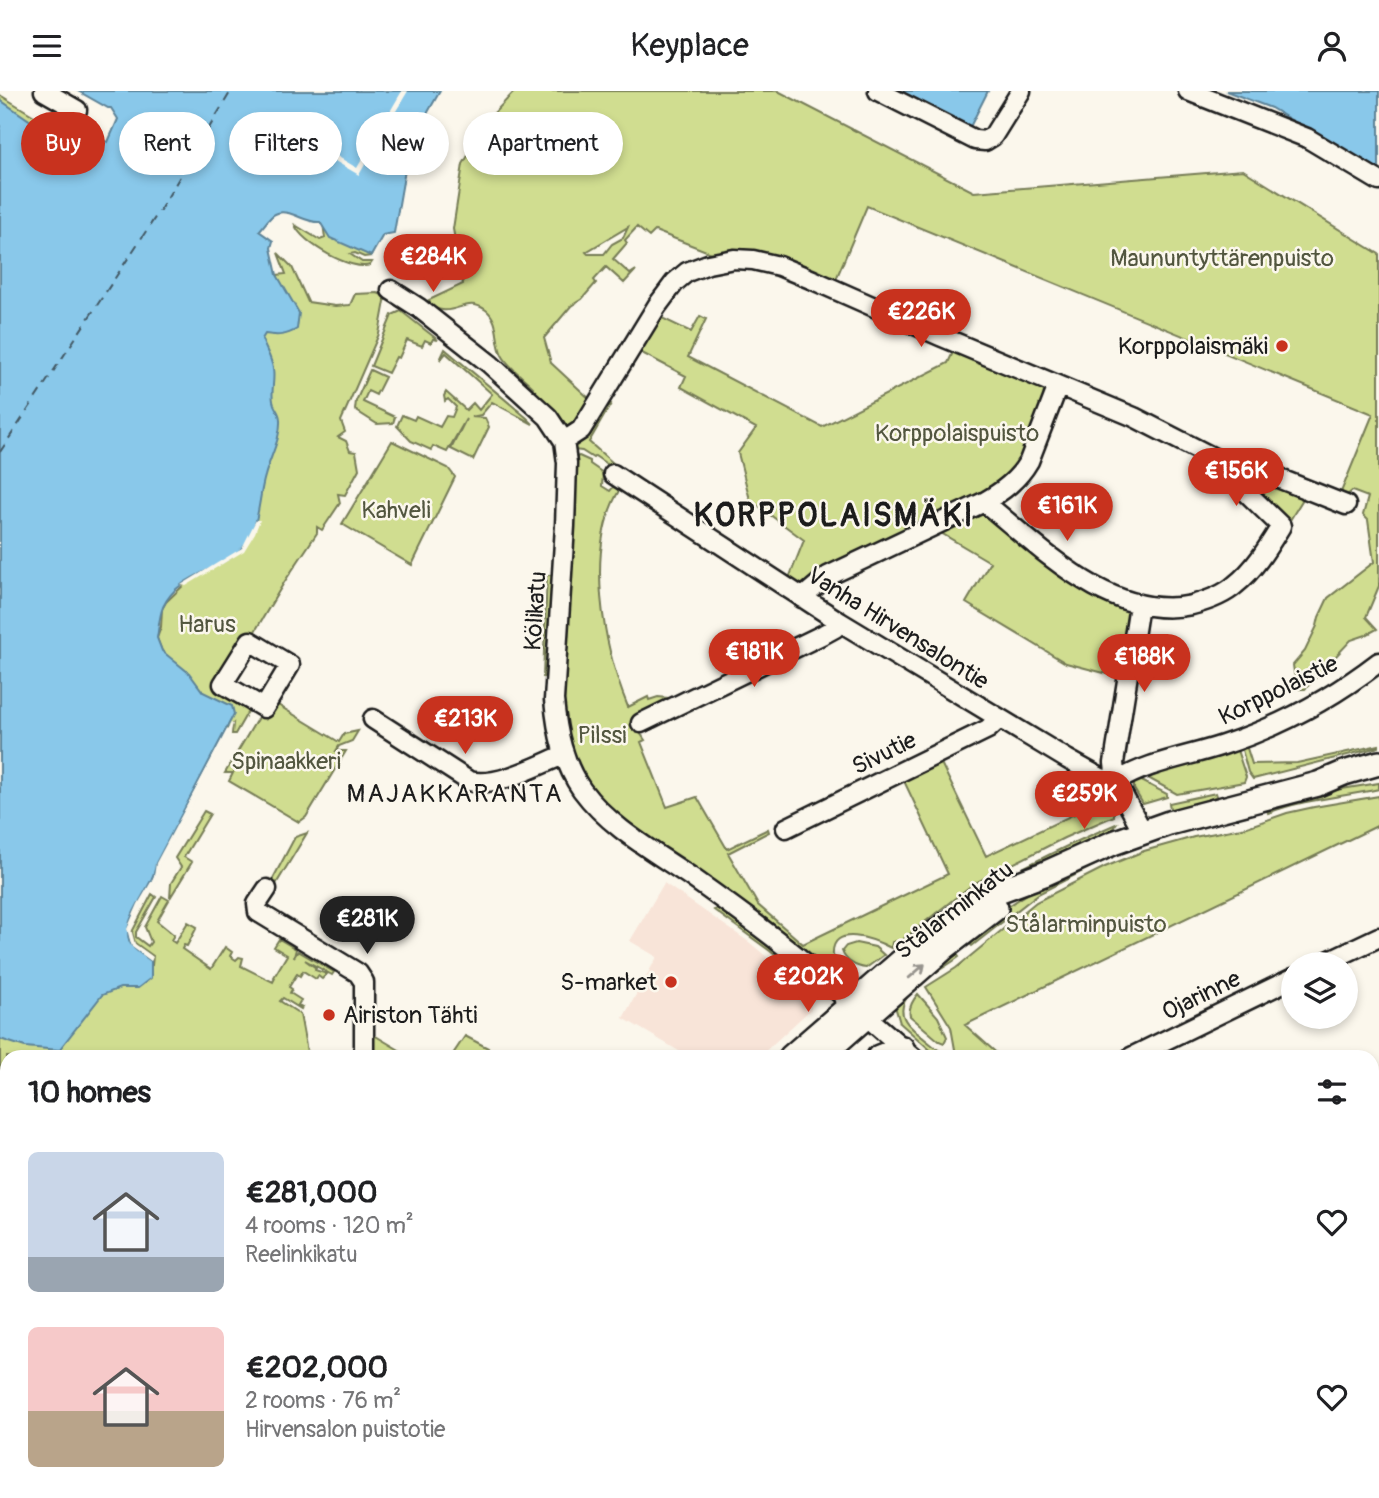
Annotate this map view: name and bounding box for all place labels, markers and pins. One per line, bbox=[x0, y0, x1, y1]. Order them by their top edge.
pin: €284K bbox=[384, 235, 482, 294]
pin: €226K bbox=[872, 289, 970, 349]
place label: Korppolaismäki bbox=[1118, 332, 1268, 361]
marker: Korppolaismäki bbox=[1274, 338, 1290, 354]
pin: €156K bbox=[1187, 449, 1285, 508]
pin: €161K bbox=[1018, 483, 1116, 543]
pin: €181K bbox=[705, 629, 803, 689]
pin: €188K bbox=[1095, 635, 1193, 694]
pin: €213K bbox=[416, 697, 514, 756]
pin: €259K bbox=[1035, 771, 1133, 831]
pin: €281K bbox=[318, 897, 416, 956]
pin: €202K bbox=[759, 955, 857, 1014]
place label: S-market bbox=[560, 968, 657, 997]
marker: S-market bbox=[663, 974, 679, 990]
place label: Airiston Tähti bbox=[343, 1001, 477, 1030]
marker: Airiston Tähti bbox=[321, 1007, 337, 1023]

